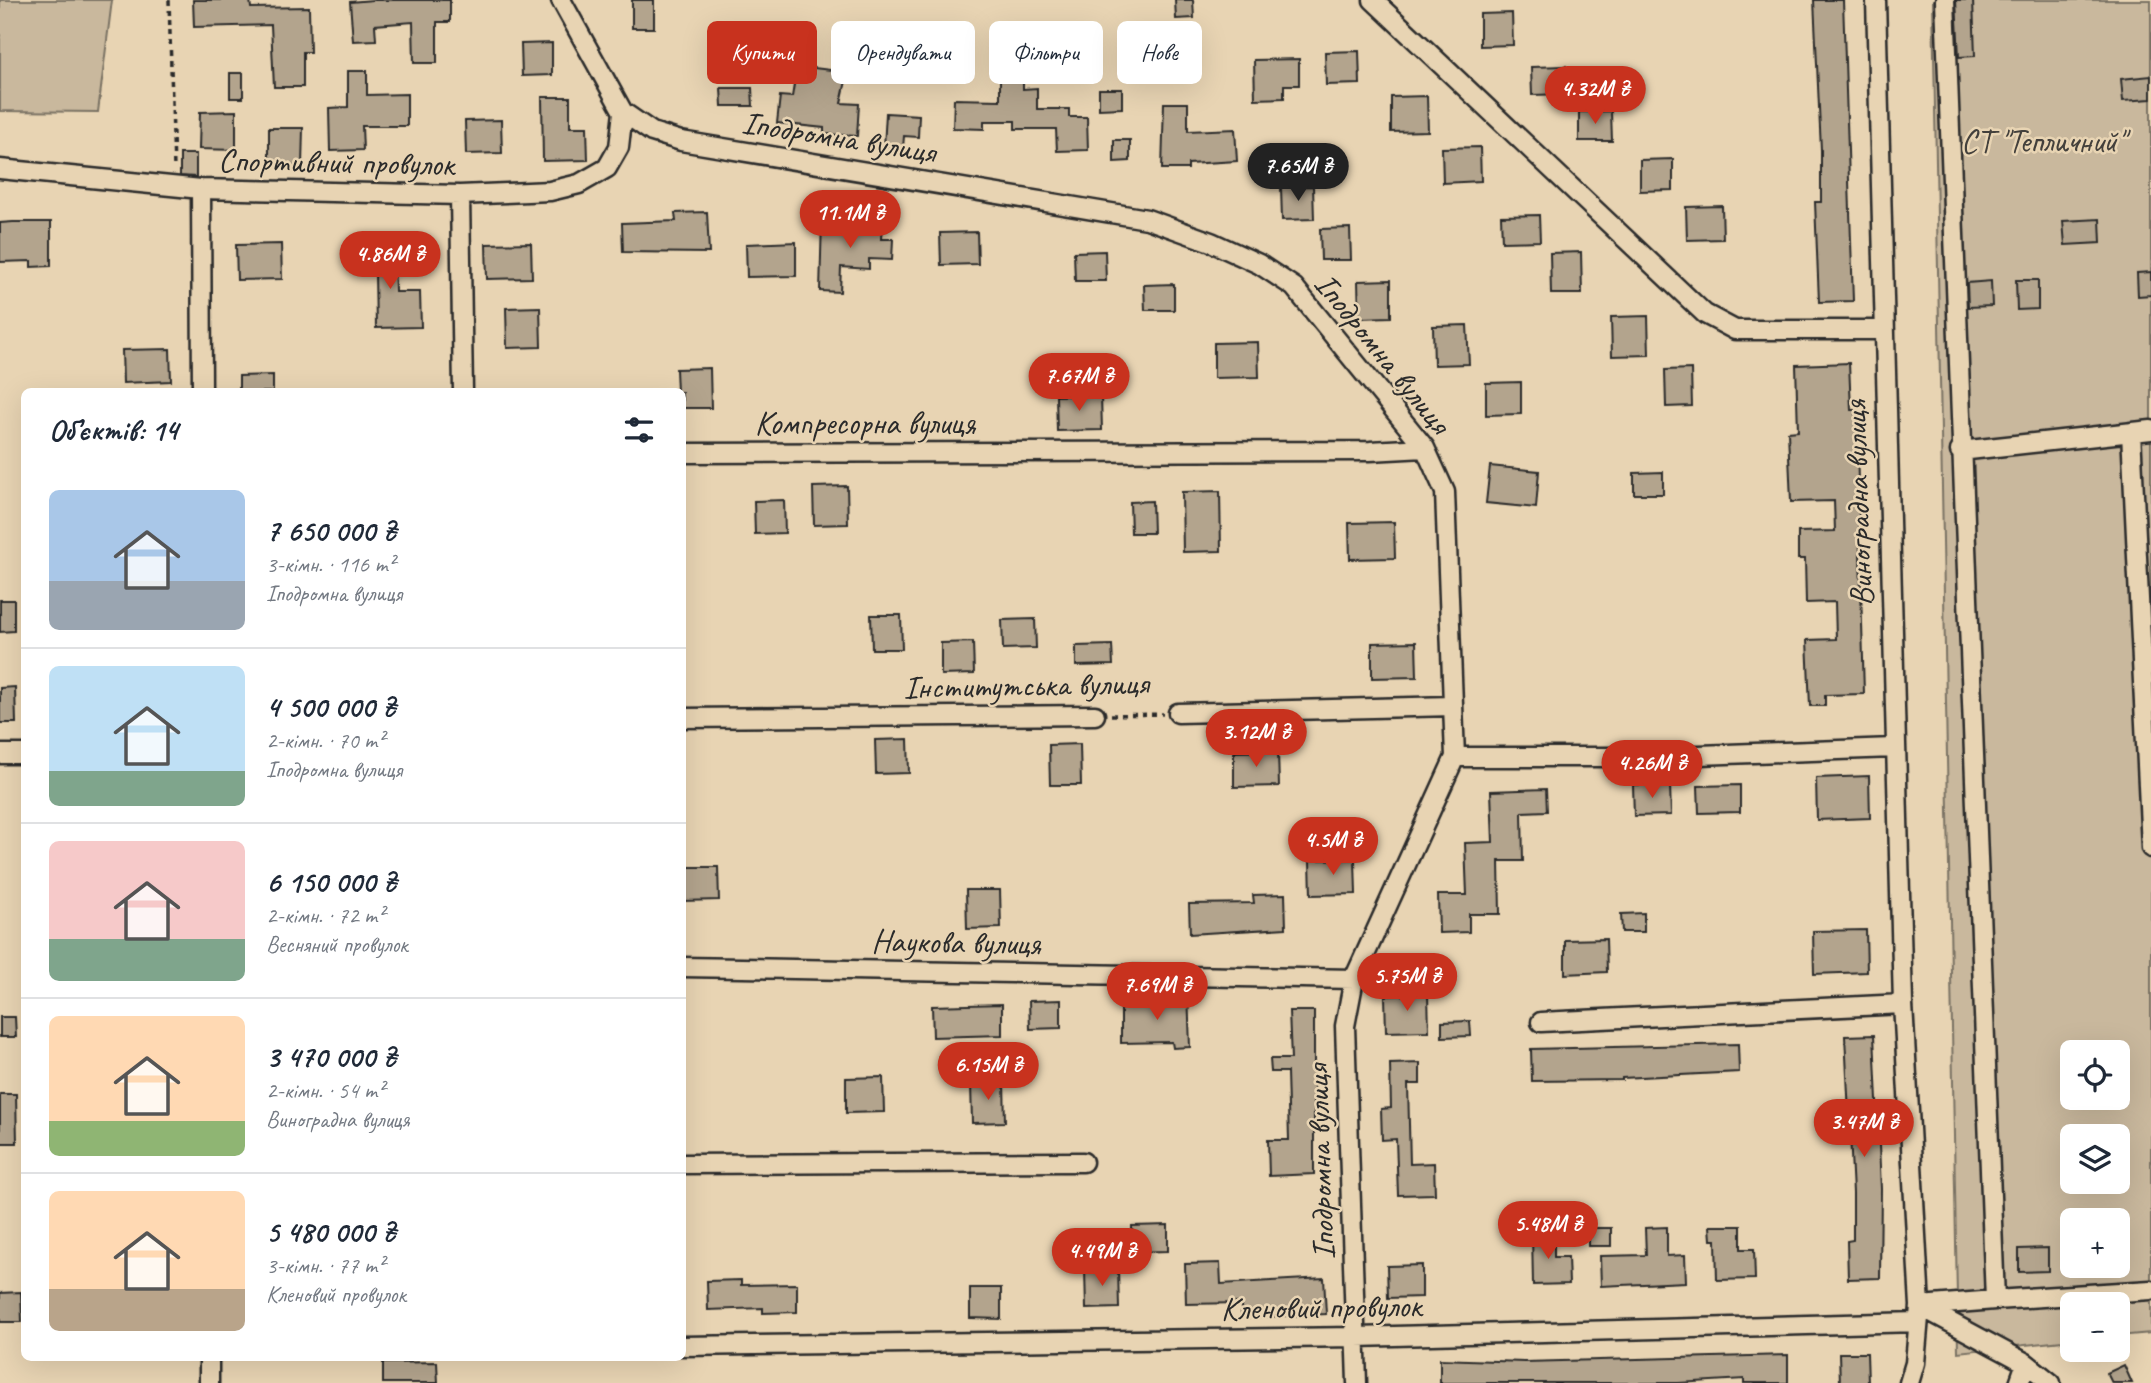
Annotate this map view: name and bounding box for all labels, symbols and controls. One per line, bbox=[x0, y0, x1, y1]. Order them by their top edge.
chip: Купити bbox=[707, 21, 817, 84]
chip: Орендувати bbox=[831, 21, 975, 84]
chip: Фільтри bbox=[989, 21, 1103, 84]
chip: Нове bbox=[1117, 21, 1202, 84]
pin: 4.32M ₴ bbox=[1530, 66, 1660, 126]
text: 4.32M ₴ bbox=[1561, 74, 1629, 103]
street label: Іподромна вулиця bbox=[739, 101, 941, 173]
park label: СТ "Тепличний" bbox=[1961, 120, 2131, 162]
street label: Спортивний провулок bbox=[218, 139, 457, 185]
pin: 7.65M ₴ bbox=[1233, 144, 1363, 203]
text: 7.65M ₴ bbox=[1264, 151, 1332, 180]
pin: 11.1M ₴ bbox=[785, 190, 915, 250]
text: 11.1M ₴ bbox=[816, 198, 884, 227]
pin: 4.86M ₴ bbox=[325, 232, 455, 291]
text: 4.86M ₴ bbox=[356, 239, 424, 268]
street label: Іподромна вулиця bbox=[1305, 264, 1462, 444]
pin: 7.67M ₴ bbox=[1014, 354, 1144, 413]
text: 7.67M ₴ bbox=[1045, 361, 1113, 390]
street label: Виноградна вулиця bbox=[1833, 398, 1883, 607]
street label: Компресорна вулиця bbox=[755, 402, 976, 444]
text: Об’єктів: 14 bbox=[49, 411, 178, 449]
icon: filters bbox=[620, 411, 658, 449]
text: 7 650 000 ₴ bbox=[266, 512, 396, 550]
icon: home bbox=[105, 518, 189, 602]
text: 3-кімн. · 116 m² bbox=[266, 550, 395, 579]
text: Іподромна вулиця bbox=[266, 579, 402, 608]
street label: Інститутська вулиця bbox=[903, 662, 1152, 708]
text: 4 500 000 ₴ bbox=[266, 688, 396, 726]
icon: home bbox=[105, 694, 189, 778]
pin: 3.12M ₴ bbox=[1191, 710, 1321, 769]
text: 3.12M ₴ bbox=[1222, 717, 1290, 746]
text: 2-кімн. · 70 m² bbox=[266, 726, 384, 755]
pin: 4.26M ₴ bbox=[1587, 740, 1717, 800]
text: 4.26M ₴ bbox=[1618, 748, 1686, 777]
text: Іподромна вулиця bbox=[266, 755, 402, 784]
pin: 4.5M ₴ bbox=[1276, 818, 1390, 877]
text: 4.5M ₴ bbox=[1304, 825, 1362, 854]
text: 6 150 000 ₴ bbox=[266, 863, 396, 901]
icon: home bbox=[105, 869, 189, 953]
text: 2-кімн. · 72 m² bbox=[266, 901, 384, 930]
street label: Наукова вулиця bbox=[871, 920, 1042, 964]
text: Весняний провулок bbox=[266, 930, 408, 959]
pin: 5.75M ₴ bbox=[1342, 954, 1472, 1013]
text: 5.75M ₴ bbox=[1373, 961, 1441, 990]
pin: 7.69M ₴ bbox=[1092, 962, 1222, 1022]
text: 7.69M ₴ bbox=[1123, 970, 1191, 999]
text: 3 470 000 ₴ bbox=[266, 1038, 396, 1076]
map controls bbox=[2060, 1040, 2130, 1362]
button: locate bbox=[2060, 1040, 2130, 1110]
pin: 6.15M ₴ bbox=[923, 1042, 1053, 1102]
icon: home bbox=[105, 1044, 189, 1128]
text: 6.15M ₴ bbox=[954, 1050, 1022, 1079]
street label: Іподромна вулиця bbox=[1296, 1061, 1344, 1260]
text: 2-кімн. · 54 m² bbox=[266, 1076, 384, 1105]
pin: 3.47M ₴ bbox=[1799, 1100, 1929, 1159]
text: Виноградна вулиця bbox=[266, 1105, 410, 1134]
text: 3.47M ₴ bbox=[1830, 1107, 1898, 1136]
button: layers bbox=[2060, 1124, 2130, 1194]
pin: 5.48M ₴ bbox=[1483, 1202, 1613, 1261]
button: + bbox=[2060, 1208, 2130, 1278]
text: 5.48M ₴ bbox=[1514, 1209, 1582, 1238]
text: 5 480 000 ₴ bbox=[266, 1213, 396, 1251]
icon: home bbox=[105, 1219, 189, 1303]
pin: 4.49M ₴ bbox=[1037, 1228, 1167, 1288]
text: 4.49M ₴ bbox=[1068, 1236, 1136, 1265]
text: 3-кімн. · 77 m² bbox=[266, 1251, 384, 1280]
text: Кленовий провулок bbox=[266, 1280, 406, 1309]
street label: Кленовий провулок bbox=[1220, 1284, 1425, 1330]
button: − bbox=[2060, 1292, 2130, 1362]

